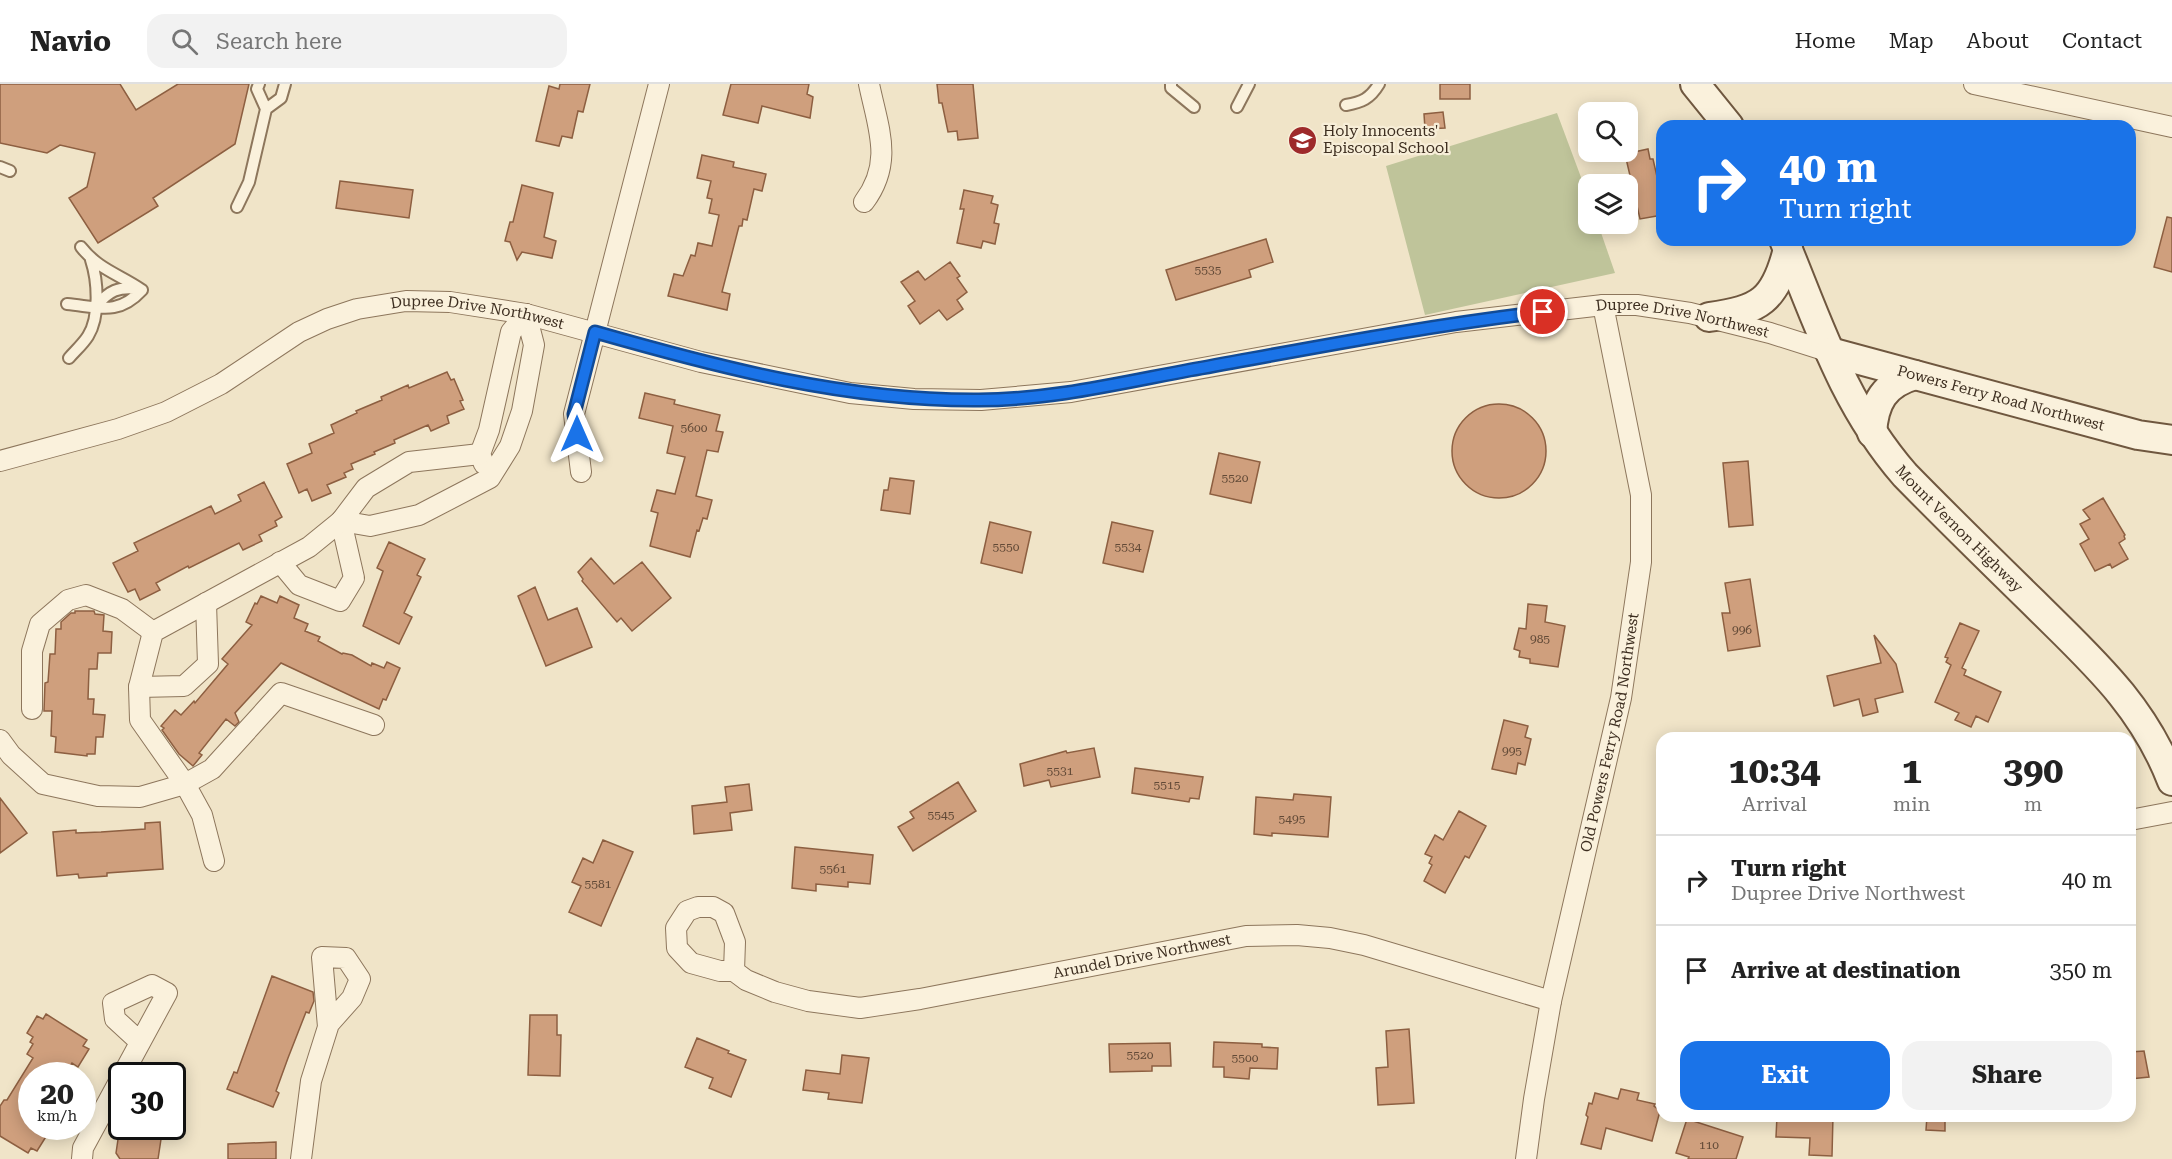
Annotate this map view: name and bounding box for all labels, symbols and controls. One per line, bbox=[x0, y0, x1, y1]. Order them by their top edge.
search box bbox=[147, 14, 567, 68]
text: Navio bbox=[30, 25, 111, 58]
icon: search bbox=[168, 25, 201, 58]
text: Search here bbox=[216, 29, 342, 54]
text: Home bbox=[1795, 29, 1856, 53]
text: Map bbox=[1889, 29, 1934, 53]
text: About bbox=[1967, 29, 2029, 53]
text: Contact bbox=[2062, 29, 2142, 53]
map controls bbox=[1578, 102, 1638, 234]
button: search bbox=[1578, 102, 1638, 162]
place label: Holy Innocents' Episcopal School bbox=[1323, 122, 1449, 157]
school or university icon: Holy Innocents' Episcopal School bbox=[1286, 124, 1318, 156]
text: 40 m bbox=[1779, 143, 1877, 192]
icon: right bbox=[1680, 144, 1758, 222]
button: layers bbox=[1578, 174, 1638, 234]
text: Turn right bbox=[1779, 193, 1912, 225]
house number: 5535 bbox=[1195, 263, 1222, 277]
pin bbox=[1517, 286, 1568, 337]
street label: Dupree Drive Northwest bbox=[389, 292, 567, 333]
icon: arrive bbox=[1526, 295, 1559, 328]
street label: Dupree Drive Northwest bbox=[1595, 296, 1771, 341]
street label: Powers Ferry Road Northwest bbox=[1895, 362, 2107, 435]
position arrow bbox=[545, 402, 609, 466]
house number: 5600 bbox=[681, 421, 708, 435]
street label: Mount Vernon Highway bbox=[1892, 462, 2027, 596]
house number: 5520 bbox=[1222, 471, 1249, 485]
house number: 5550 bbox=[993, 540, 1020, 554]
house number: 5534 bbox=[1115, 540, 1142, 554]
street label: Old Powers Ferry Road Northwest bbox=[1577, 611, 1642, 854]
house number: 996 bbox=[1732, 623, 1752, 637]
house number: 985 bbox=[1530, 632, 1550, 646]
house number: 995 bbox=[1502, 744, 1522, 758]
text: 10:34 bbox=[1729, 750, 1820, 792]
text: 1 bbox=[1902, 750, 1922, 792]
text: 390 bbox=[2003, 750, 2063, 792]
house number: 5531 bbox=[1047, 764, 1074, 778]
house number: 5515 bbox=[1154, 778, 1181, 792]
text: Arrival bbox=[1742, 792, 1807, 816]
text: min bbox=[1893, 792, 1930, 816]
text: m bbox=[2024, 792, 2042, 816]
house number: 5545 bbox=[928, 808, 955, 822]
house number: 5495 bbox=[1279, 812, 1306, 826]
text: Turn right bbox=[1731, 856, 1846, 881]
house number: 5561 bbox=[820, 862, 847, 876]
icon: right bbox=[1680, 864, 1713, 897]
text: 40 m bbox=[2062, 868, 2112, 893]
house number: 5581 bbox=[585, 877, 612, 891]
text: Dupree Drive Northwest bbox=[1731, 881, 1965, 905]
street label: Arundel Drive Northwest bbox=[1052, 930, 1233, 982]
icon: arrive bbox=[1680, 954, 1713, 987]
text: Arrive at destination bbox=[1731, 958, 1960, 983]
text: 350 m bbox=[2049, 958, 2112, 983]
button: Exit bbox=[1680, 1041, 1890, 1110]
button: Share bbox=[1902, 1041, 2112, 1110]
house number: 5520 bbox=[1127, 1048, 1154, 1062]
house number: 5500 bbox=[1232, 1051, 1259, 1065]
speed limit sign: 30 bbox=[108, 1062, 186, 1140]
text: 20 bbox=[40, 1076, 74, 1111]
text: km/h bbox=[37, 1107, 77, 1125]
house number: 110 bbox=[1699, 1138, 1719, 1152]

